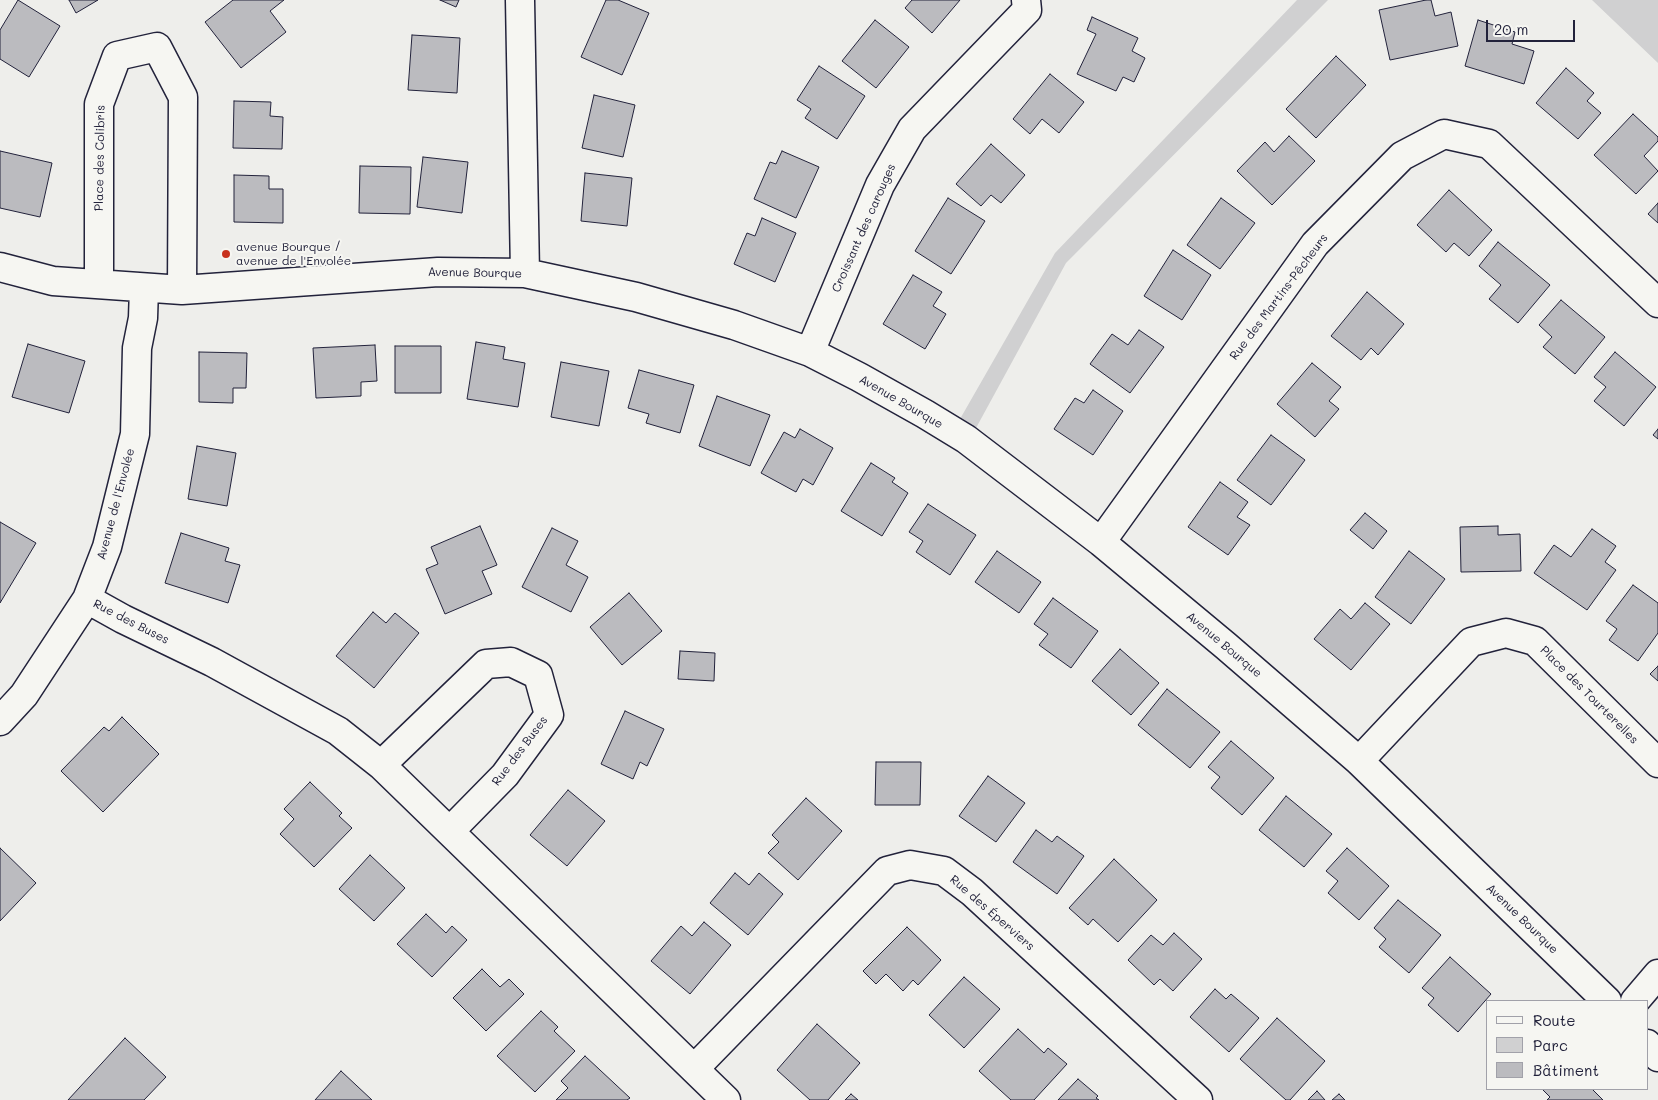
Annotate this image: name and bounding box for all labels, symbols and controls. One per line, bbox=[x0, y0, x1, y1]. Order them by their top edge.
scale bar bbox=[1488, 10, 1577, 42]
text: 20 m bbox=[1494, 19, 1528, 39]
street label: Place des Colibris bbox=[92, 105, 108, 211]
street label: Croissant des carouges bbox=[829, 161, 899, 295]
street label: Rue des Martins-Pêcheurs bbox=[1227, 231, 1331, 363]
place label: avenue Bourque / avenue de l'Envolée bbox=[236, 240, 351, 268]
marker: avenue Bourque / avenue de l'Envolée bbox=[220, 248, 232, 260]
street label: Avenue Bourque bbox=[428, 265, 522, 281]
street label: Avenue Bourque bbox=[857, 372, 945, 432]
street label: Avenue de l'Envolée bbox=[94, 447, 138, 561]
street label: Rue des Buses bbox=[91, 597, 171, 647]
street label: Avenue Bourque bbox=[1183, 609, 1265, 681]
street label: Place des Tourterelles bbox=[1537, 643, 1641, 747]
street label: Rue des Buses bbox=[489, 713, 551, 789]
street label: Rue des Éperviers bbox=[947, 872, 1037, 954]
street label: Avenue Bourque bbox=[1483, 881, 1561, 957]
legend bbox=[1486, 1000, 1648, 1090]
text: Route bbox=[1533, 1010, 1576, 1030]
text: Parc bbox=[1533, 1035, 1568, 1055]
text: Bâtiment bbox=[1533, 1060, 1599, 1080]

